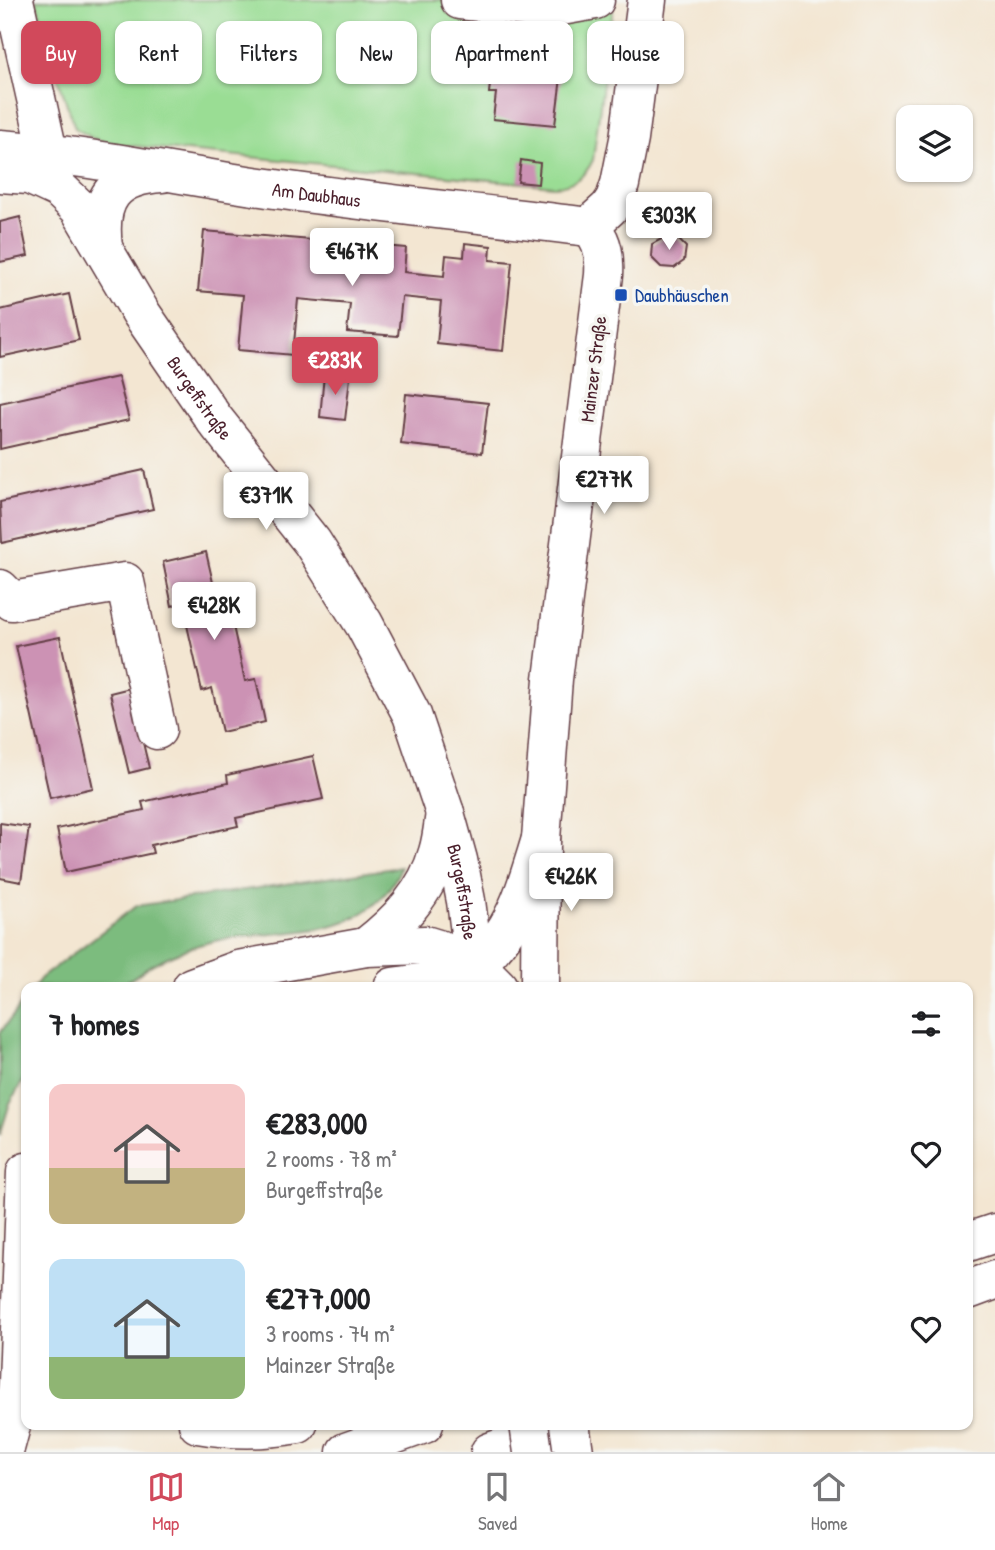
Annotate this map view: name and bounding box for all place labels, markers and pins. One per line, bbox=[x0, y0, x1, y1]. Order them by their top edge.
pin: €303K bbox=[620, 192, 718, 252]
pin: €467K bbox=[303, 229, 401, 288]
place label: Daubhäuschen bbox=[635, 282, 729, 308]
marker: Daubhäuschen bbox=[613, 287, 629, 303]
pin: €283K bbox=[286, 338, 384, 397]
pin: €277K bbox=[555, 456, 653, 516]
pin: €371K bbox=[217, 472, 315, 532]
pin: €428K bbox=[165, 582, 263, 642]
pin: €426K bbox=[522, 853, 620, 913]

